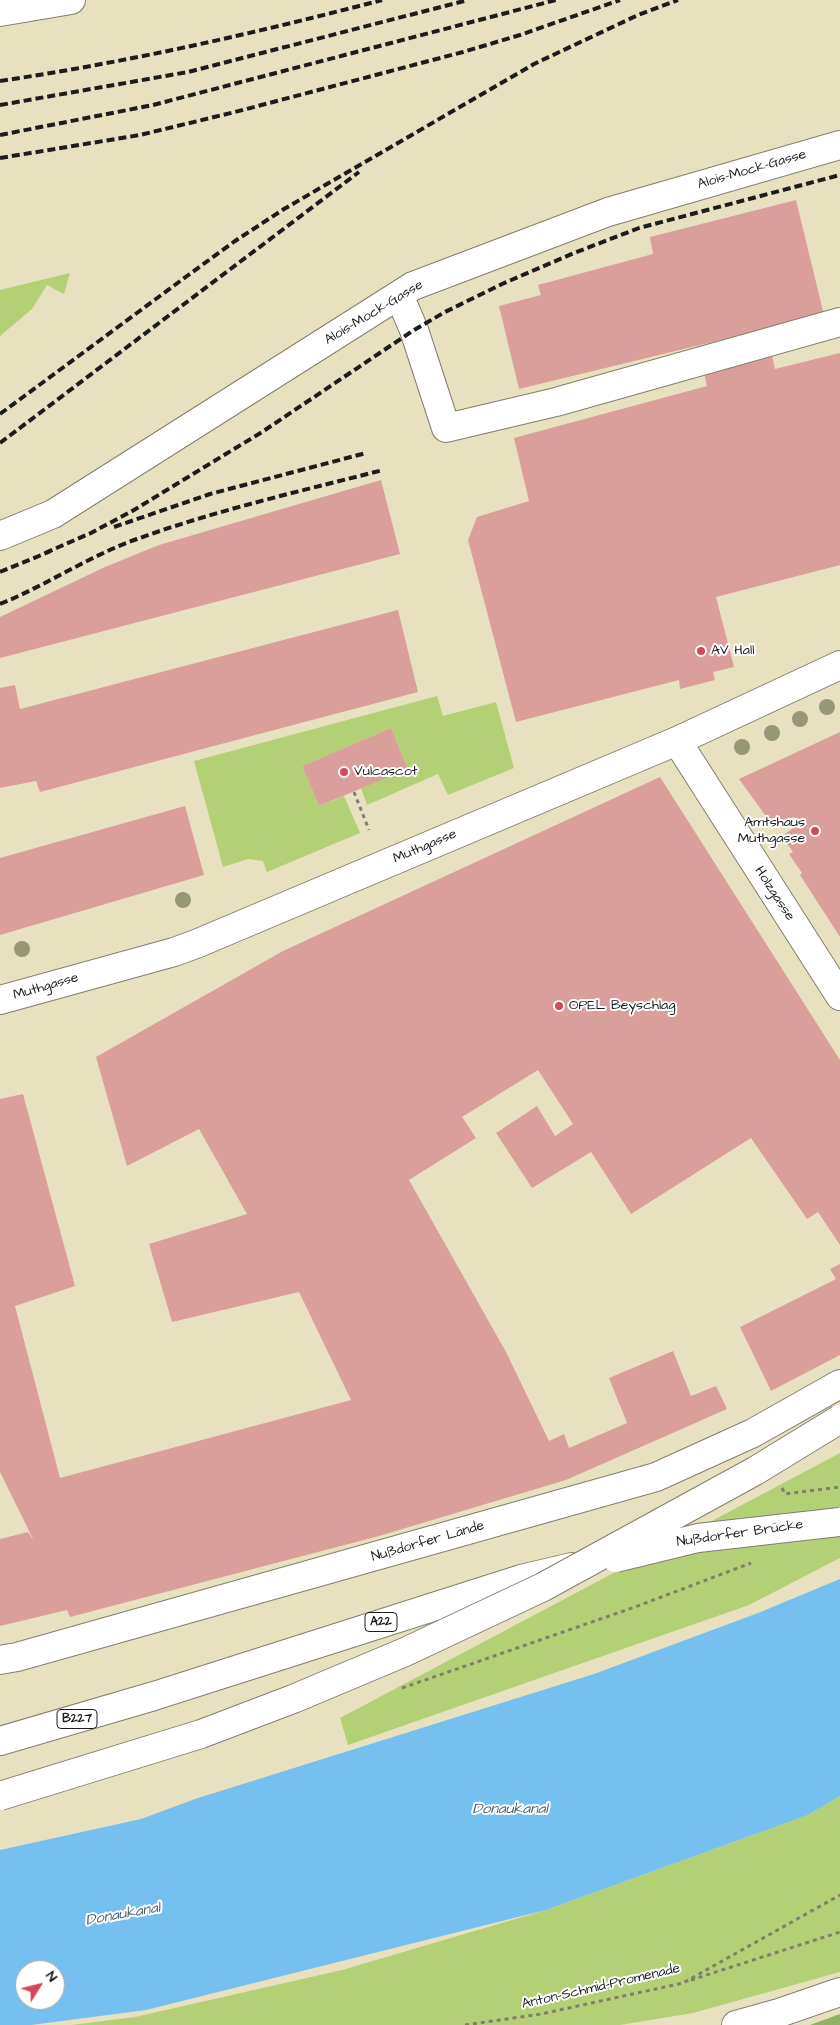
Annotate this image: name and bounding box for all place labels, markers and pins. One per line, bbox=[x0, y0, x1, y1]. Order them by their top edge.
place label: AV Hall bbox=[711, 643, 754, 659]
marker: AV Hall bbox=[695, 645, 707, 657]
place label: Vulcascot bbox=[354, 764, 417, 780]
marker: Vulcascot bbox=[338, 766, 350, 778]
place label: Amtshaus Muthgasse bbox=[738, 815, 805, 848]
marker: Amtshaus Muthgasse bbox=[809, 825, 821, 837]
place label: OPEL Beyschlag bbox=[569, 998, 675, 1014]
marker: OPEL Beyschlag bbox=[553, 1000, 565, 1012]

